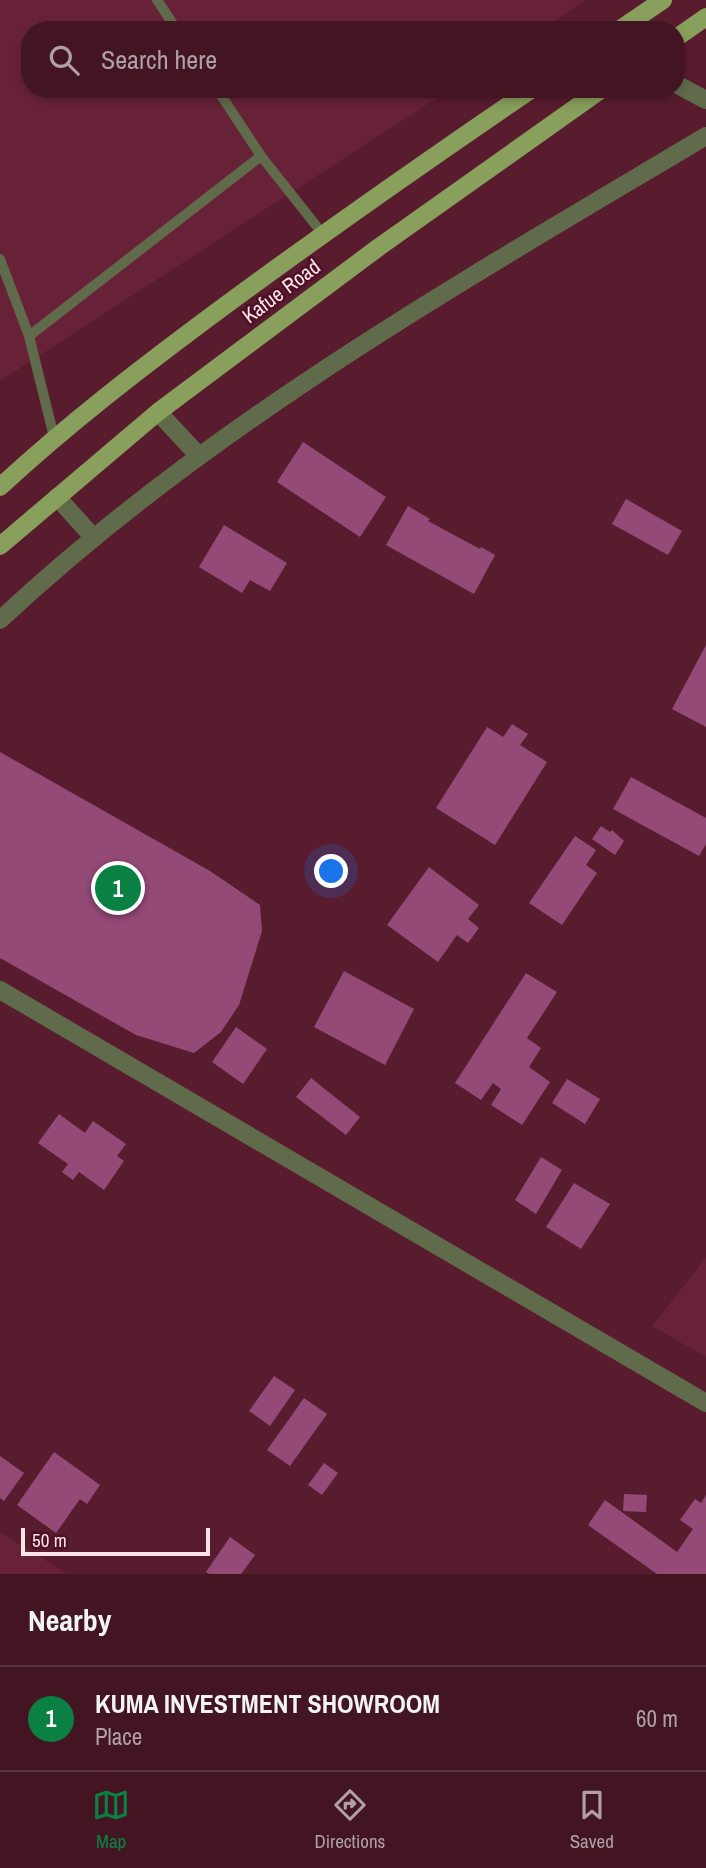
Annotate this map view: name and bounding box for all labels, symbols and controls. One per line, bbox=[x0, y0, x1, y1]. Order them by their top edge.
search box bbox=[21, 21, 685, 98]
icon: search bbox=[45, 41, 83, 79]
text: Search here bbox=[101, 42, 217, 77]
street label: Kafue Road bbox=[236, 252, 326, 330]
your location bbox=[314, 854, 348, 888]
pin: 1 bbox=[95, 862, 141, 914]
scale bar bbox=[21, 1525, 210, 1557]
text: 50 m bbox=[32, 1527, 67, 1553]
text: Nearby bbox=[28, 1600, 111, 1640]
text: KUMA INVESTMENT SHOWROOM bbox=[95, 1686, 440, 1721]
text: 1 bbox=[46, 1703, 56, 1734]
text: 60 m bbox=[636, 1703, 678, 1734]
text: Place bbox=[95, 1721, 142, 1752]
tab: Map bbox=[92, 1786, 130, 1854]
tab: Directions bbox=[314, 1786, 385, 1854]
tab: Saved bbox=[570, 1786, 614, 1854]

